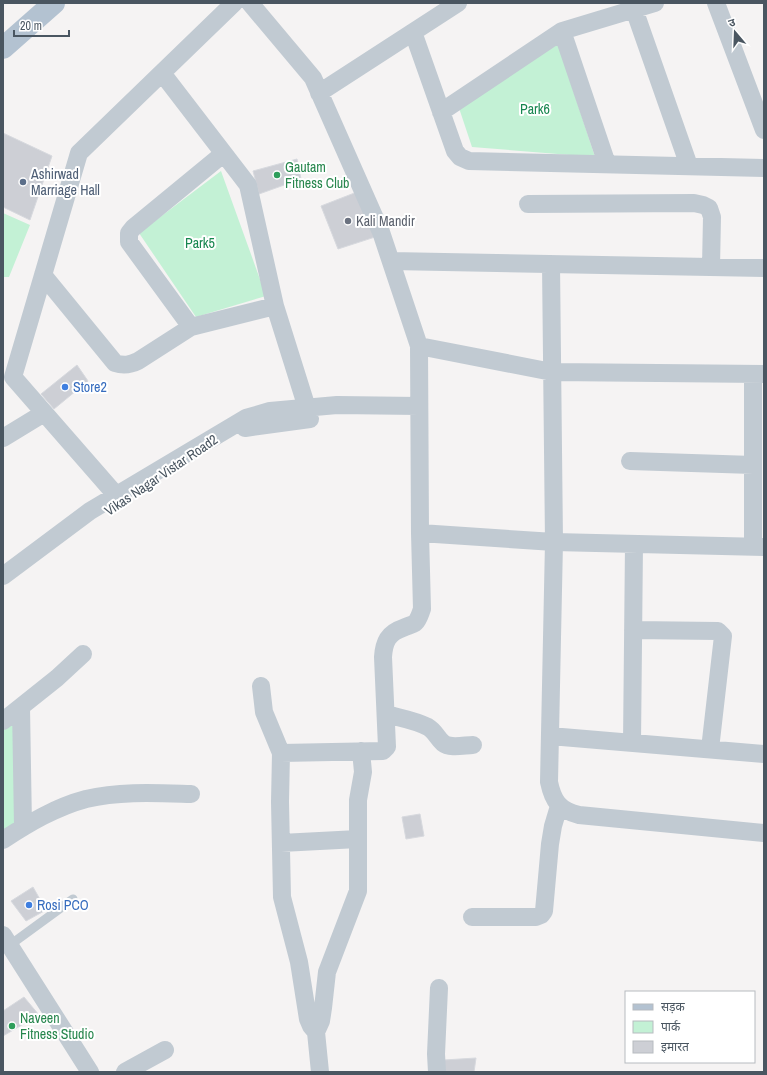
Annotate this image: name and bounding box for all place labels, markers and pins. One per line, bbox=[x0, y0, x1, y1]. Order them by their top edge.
place label: Gautam Fitness Club bbox=[285, 158, 349, 192]
place label: Ashirwad Marriage Hall bbox=[30, 165, 100, 199]
marker: Gautam Fitness Club bbox=[272, 170, 282, 180]
marker: Ashirwad Marriage Hall bbox=[18, 177, 28, 187]
place label: Kali Mandir bbox=[356, 212, 415, 230]
marker: Kali Mandir bbox=[343, 216, 353, 226]
place label: Store2 bbox=[73, 378, 107, 396]
marker: Store2 bbox=[60, 382, 70, 392]
place label: Rosi PCO bbox=[37, 896, 89, 914]
marker: Rosi PCO bbox=[24, 900, 34, 910]
place label: Naveen Fitness Studio bbox=[20, 1009, 94, 1043]
marker: Naveen Fitness Studio bbox=[7, 1021, 17, 1031]

